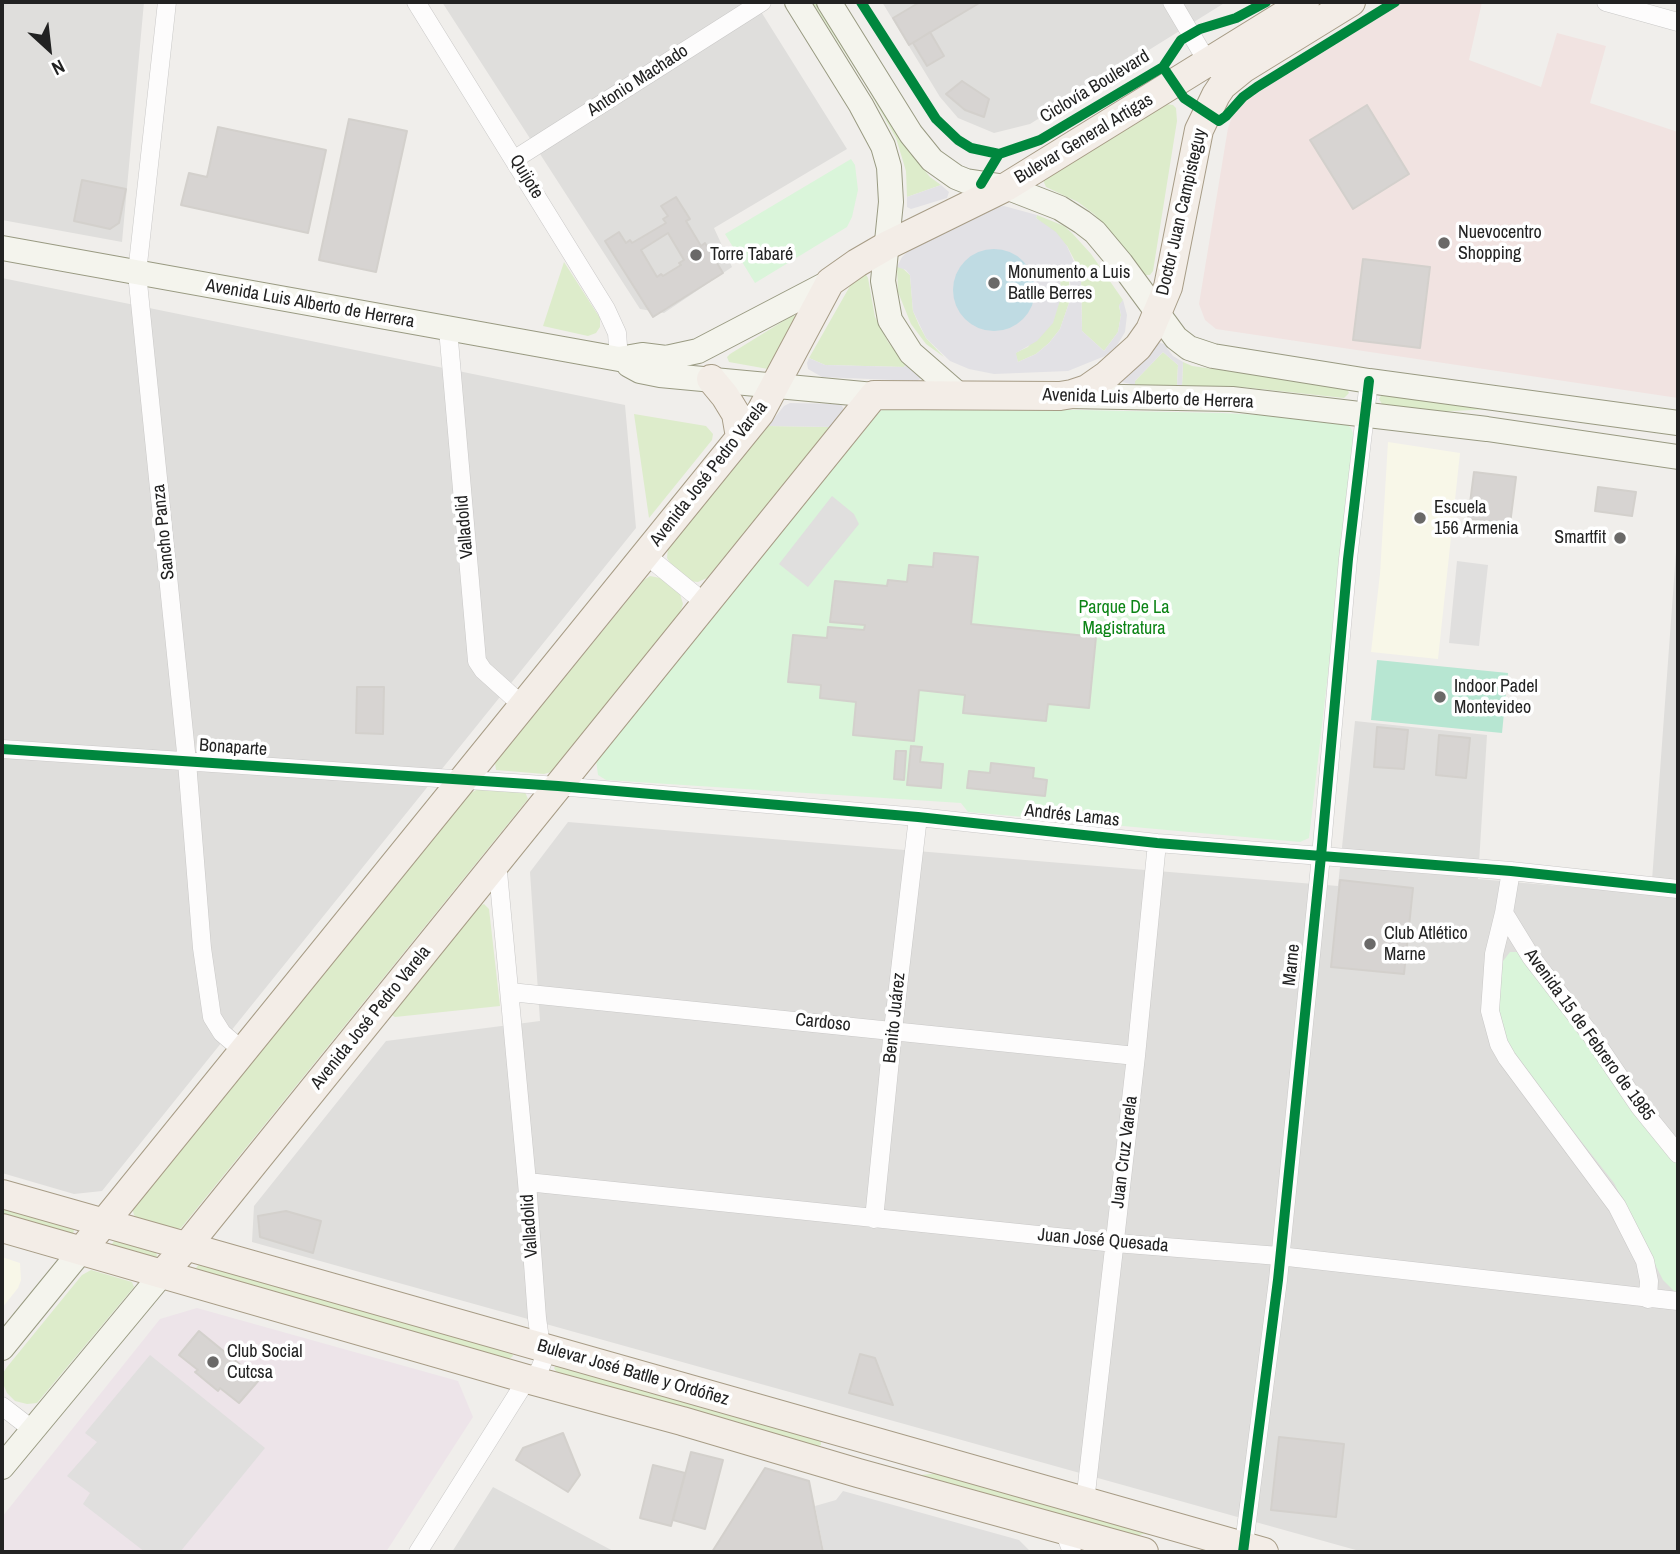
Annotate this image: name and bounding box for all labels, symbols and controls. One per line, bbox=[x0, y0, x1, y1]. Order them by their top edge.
north arrow bbox=[14, 14, 84, 84]
street label: Antonio Machado bbox=[584, 40, 692, 122]
street label: Ciclovía Boulevard bbox=[1036, 46, 1154, 128]
text: N bbox=[48, 54, 69, 82]
street label: Bulevar General Artigas bbox=[1011, 89, 1157, 189]
street label: Doctor Juan Campisteguy bbox=[1152, 126, 1212, 298]
street label: Quijote bbox=[504, 151, 548, 203]
place label: Nuevocentro Shopping bbox=[1458, 222, 1542, 264]
marker: Nuevocentro Shopping bbox=[1436, 235, 1452, 251]
place label: Torre Tabaré bbox=[710, 244, 793, 266]
marker: Torre Tabaré bbox=[688, 247, 704, 263]
place label: Monumento a Luis Batlle Berres bbox=[1008, 262, 1130, 304]
street label: Avenida Luis Alberto de Herrera bbox=[204, 275, 416, 333]
marker: Monumento a Luis Batlle Berres bbox=[986, 275, 1002, 291]
street label: Avenida Luis Alberto de Herrera bbox=[1042, 385, 1254, 413]
street label: Avenida José Pedro Varela bbox=[646, 397, 772, 551]
street label: Sancho Panza bbox=[148, 483, 180, 581]
street label: Valladolid bbox=[451, 494, 479, 560]
place label: Escuela 156 Armenia bbox=[1434, 497, 1519, 540]
marker: Escuela 156 Armenia bbox=[1412, 510, 1428, 526]
place label: Smartfit bbox=[1554, 527, 1606, 549]
marker: Smartfit bbox=[1612, 530, 1628, 546]
park label: Parque De La Magistratura bbox=[1078, 597, 1170, 640]
place label: Indoor Padel Montevideo bbox=[1454, 676, 1538, 718]
marker: Indoor Padel Montevideo bbox=[1432, 689, 1448, 705]
street label: Bonaparte bbox=[198, 735, 268, 761]
street label: Andrés Lamas bbox=[1024, 800, 1120, 832]
place label: Club Atlético Marne bbox=[1384, 923, 1468, 965]
marker: Club Atlético Marne bbox=[1362, 936, 1378, 952]
street label: Avenida José Pedro Varela bbox=[306, 942, 436, 1094]
street label: Marne bbox=[1279, 943, 1305, 987]
street label: Avenida 15 de Febrero de 1985 bbox=[1519, 945, 1659, 1125]
street label: Benito Juárez bbox=[879, 972, 911, 1064]
street label: Cardoso bbox=[794, 1009, 852, 1037]
street label: Juan Cruz Varela bbox=[1107, 1095, 1143, 1209]
street label: Valladolid bbox=[517, 1193, 543, 1259]
street label: Juan José Quesada bbox=[1037, 1225, 1169, 1257]
street label: Bulevar José Batlle y Ordóñez bbox=[535, 1335, 731, 1411]
place label: Club Social Cutcsa bbox=[227, 1341, 302, 1384]
marker: Club Social Cutcsa bbox=[205, 1354, 221, 1370]

